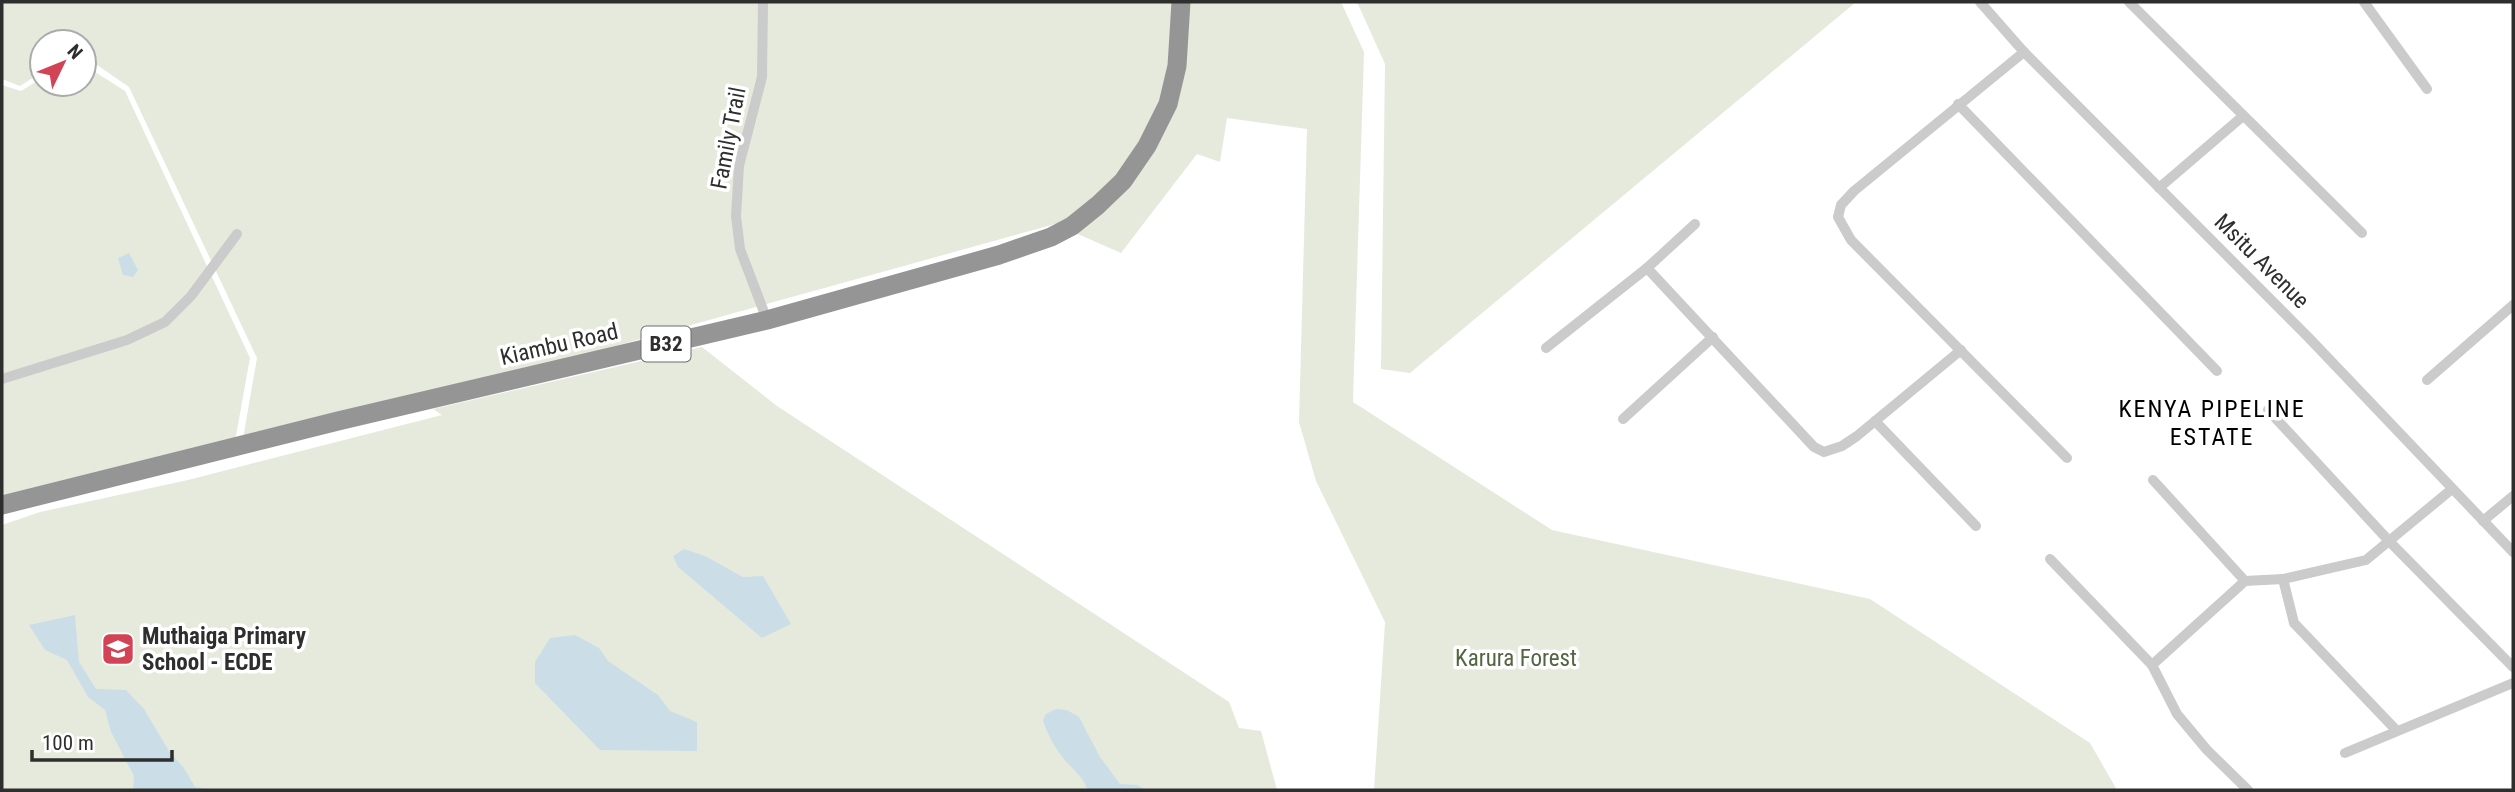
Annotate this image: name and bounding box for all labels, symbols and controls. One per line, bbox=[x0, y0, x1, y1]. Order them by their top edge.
north arrow bbox=[28, 28, 98, 98]
text: N bbox=[63, 40, 87, 64]
street label: Family Trail bbox=[705, 85, 752, 191]
street label: Msitu Avenue bbox=[2209, 208, 2315, 314]
street label: Kiambu Road bbox=[498, 318, 621, 371]
road number: B32 bbox=[642, 326, 690, 362]
district label: KENYA PIPELINE ESTATE bbox=[2118, 395, 2306, 451]
place label: Muthaiga Primary School - ECDE bbox=[142, 623, 307, 676]
school or university icon: Muthaiga Primary School - ECDE bbox=[99, 630, 137, 668]
park label: Karura Forest bbox=[1455, 645, 1577, 672]
scale bar bbox=[32, 718, 172, 762]
text: 100 m bbox=[42, 731, 94, 755]

